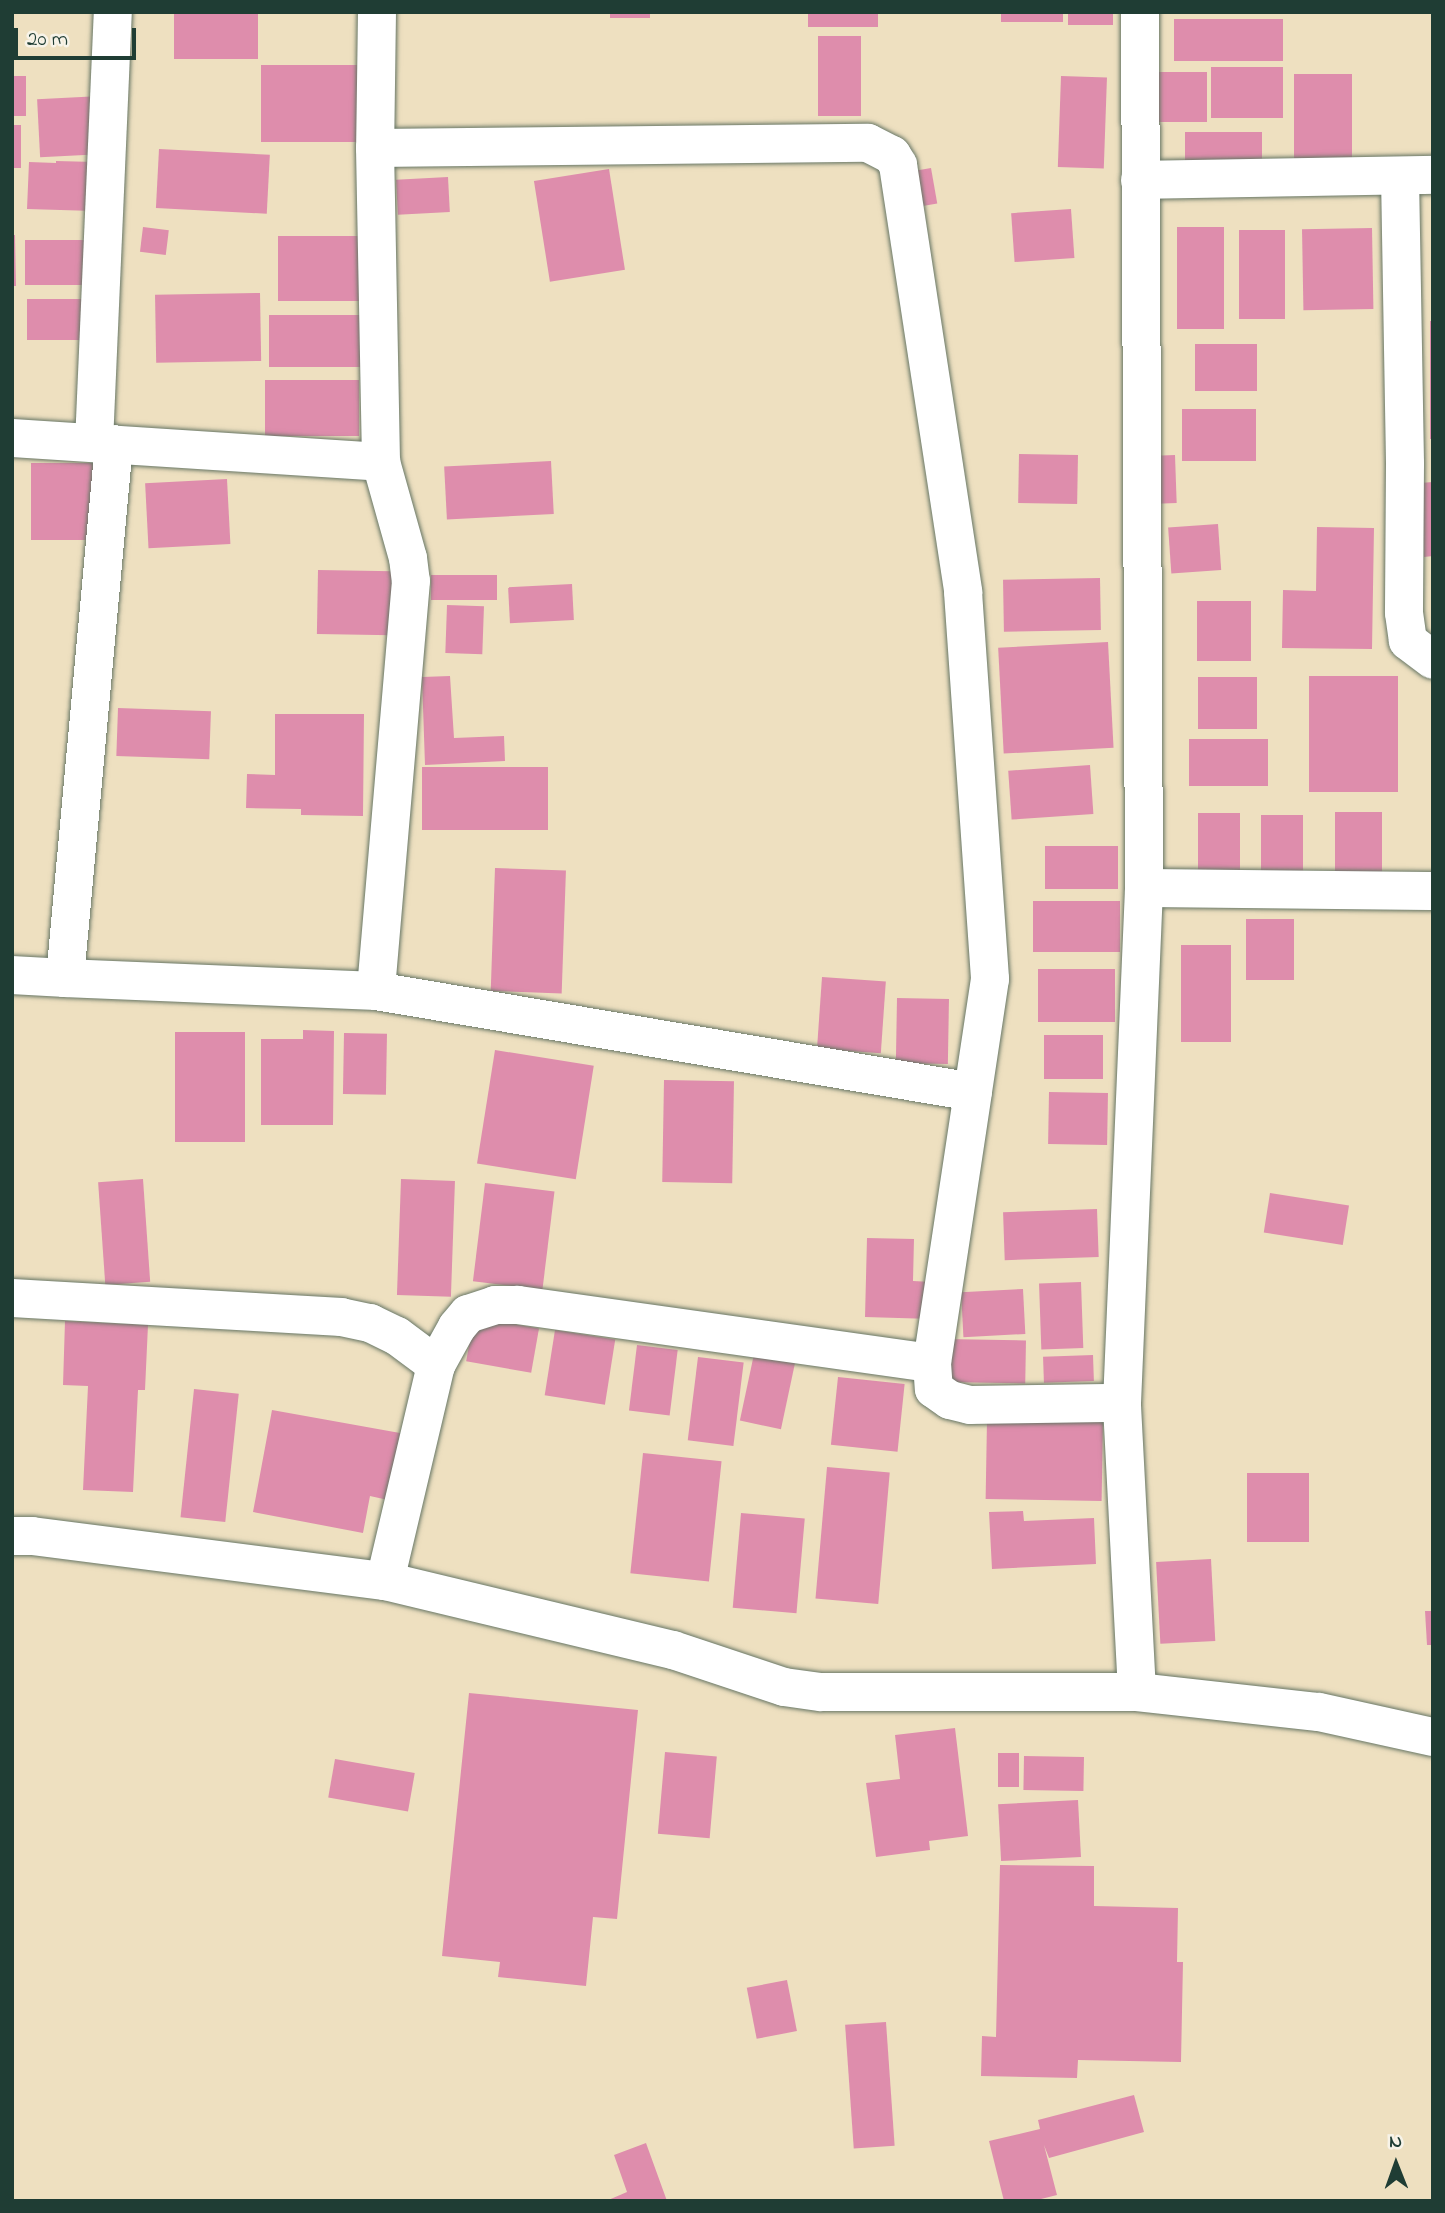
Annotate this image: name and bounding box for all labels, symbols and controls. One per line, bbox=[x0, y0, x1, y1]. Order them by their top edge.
scale bar bbox=[18, 14, 140, 58]
text: 20 m bbox=[27, 25, 68, 55]
north arrow bbox=[1361, 2129, 1431, 2199]
text: N bbox=[1389, 2129, 1402, 2156]

